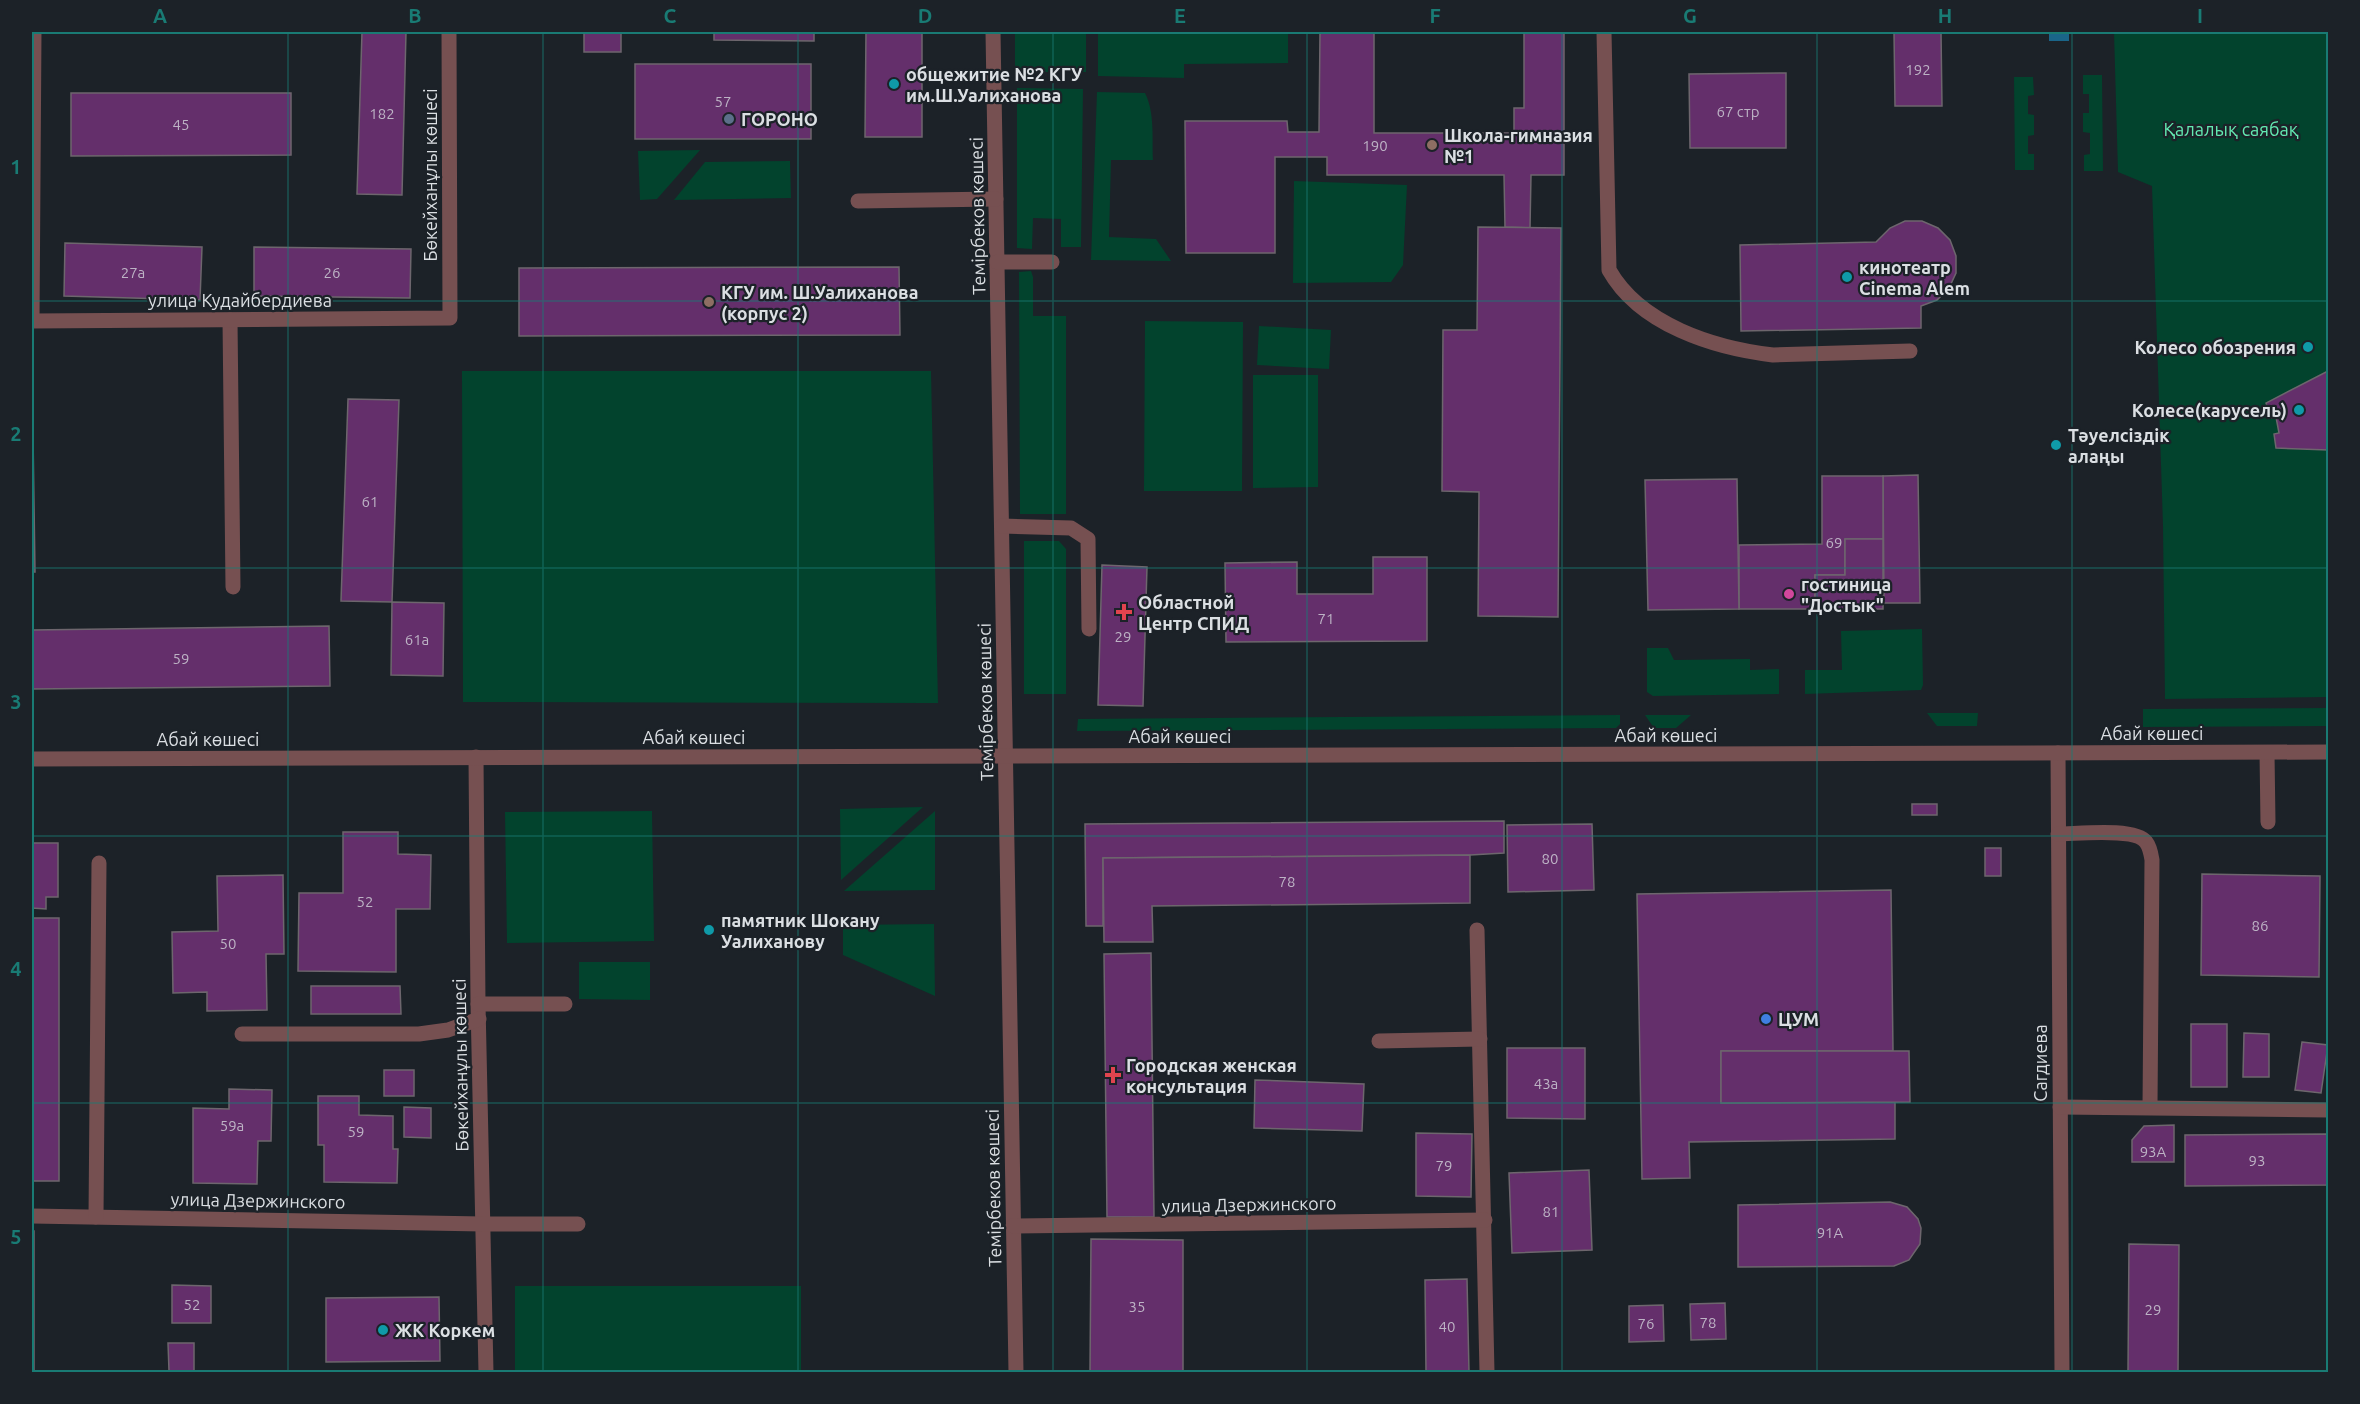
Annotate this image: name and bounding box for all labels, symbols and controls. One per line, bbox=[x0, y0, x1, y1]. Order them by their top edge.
text: A bbox=[153, 4, 167, 27]
text: B bbox=[408, 4, 422, 27]
text: C bbox=[664, 4, 677, 27]
text: D bbox=[918, 4, 932, 27]
text: E bbox=[1174, 4, 1186, 27]
text: F bbox=[1429, 4, 1441, 27]
text: G bbox=[1683, 4, 1697, 27]
text: H bbox=[1938, 4, 1952, 27]
text: I bbox=[2197, 4, 2203, 27]
house number: 192 bbox=[1905, 61, 1931, 78]
place label: общежитие №2 КГУ им.Ш.Уалиханова bbox=[906, 64, 1083, 105]
marker: общежитие №2 КГУ им.Ш.Уалиханова bbox=[887, 77, 901, 91]
street label: Бөкейханұлы көшесі bbox=[420, 88, 440, 262]
house number: 57 bbox=[715, 93, 731, 110]
house number: 67 стр bbox=[1717, 103, 1759, 120]
house number: 182 bbox=[369, 105, 395, 122]
place label: ГОРОНО bbox=[741, 109, 818, 129]
marker: ГОРОНО bbox=[722, 112, 736, 126]
house number: 45 bbox=[173, 116, 189, 133]
park label: Қалалық саябақ bbox=[2163, 119, 2299, 139]
place label: Школа-гимназия №1 bbox=[1444, 125, 1593, 166]
street label: Темірбеков көшесі bbox=[966, 137, 988, 295]
house number: 190 bbox=[1362, 137, 1388, 154]
marker: Школа-гимназия №1 bbox=[1425, 138, 1439, 152]
text: 1 bbox=[10, 155, 22, 178]
place label: кинотеатр Cinema Alem bbox=[1859, 257, 1970, 298]
house number: 27а bbox=[121, 264, 145, 281]
house number: 26 bbox=[324, 264, 340, 281]
marker: кинотеатр Cinema Alem bbox=[1840, 270, 1854, 284]
place label: КГУ им. Ш.Уалиханова (корпус 2) bbox=[721, 282, 918, 324]
street label: улица Кудайбердиева bbox=[148, 290, 332, 310]
marker: КГУ им. Ш.Уалиханова (корпус 2) bbox=[702, 295, 716, 309]
place label: Колесо обозрения bbox=[2134, 337, 2296, 357]
marker: Колесо обозрения bbox=[2301, 340, 2315, 354]
place label: Колесе(карусель) bbox=[2132, 400, 2287, 421]
marker: Колесе(карусель) bbox=[2292, 403, 2306, 417]
text: 2 bbox=[10, 422, 22, 445]
place label: Тәуелсіздік алаңы bbox=[2068, 425, 2170, 466]
marker: Тәуелсіздік алаңы bbox=[2049, 438, 2063, 452]
house number: 61 bbox=[362, 493, 378, 510]
house number: 69 bbox=[1826, 534, 1842, 551]
place label: гостиница "Достык" bbox=[1801, 574, 1891, 615]
marker: гостиница "Достык" bbox=[1782, 587, 1796, 601]
place label: Областной Центр СПИД bbox=[1138, 592, 1249, 633]
marker: Областной Центр СПИД bbox=[1115, 603, 1133, 621]
house number: 71 bbox=[1318, 610, 1334, 627]
street label: Темірбеков көшесі bbox=[974, 623, 996, 781]
house number: 29 bbox=[1115, 628, 1131, 645]
house number: 61а bbox=[405, 631, 429, 648]
house number: 59 bbox=[173, 650, 189, 667]
text: 3 bbox=[10, 690, 22, 713]
street label: Абай көшесі bbox=[2101, 723, 2203, 743]
street label: Абай көшесі bbox=[1615, 725, 1717, 745]
street label: Абай көшесі bbox=[1129, 726, 1231, 746]
street label: Абай көшесі bbox=[643, 727, 745, 747]
street label: Абай көшесі bbox=[157, 729, 259, 749]
house number: 80 bbox=[1542, 850, 1558, 867]
house number: 78 bbox=[1279, 873, 1295, 890]
house number: 52 bbox=[357, 893, 373, 910]
place label: памятник Шокану Уалиханову bbox=[721, 910, 880, 951]
house number: 86 bbox=[2252, 917, 2268, 934]
marker: памятник Шокану Уалиханову bbox=[702, 923, 716, 937]
house number: 50 bbox=[220, 935, 236, 952]
text: 4 bbox=[10, 957, 22, 980]
street label: Бөкейханұлы көшесі bbox=[448, 978, 472, 1152]
place label: ЦУМ bbox=[1778, 1009, 1819, 1029]
marker: ЦУМ bbox=[1759, 1012, 1773, 1026]
street label: Сагдиева bbox=[2030, 1024, 2050, 1102]
place label: Городская женская консультация bbox=[1126, 1055, 1297, 1096]
marker: Городская женская консультация bbox=[1104, 1066, 1122, 1084]
house number: 43а bbox=[1534, 1075, 1558, 1092]
street label: Темірбеков көшесі bbox=[982, 1109, 1004, 1267]
house number: 59а bbox=[220, 1117, 244, 1134]
house number: 59 bbox=[348, 1123, 364, 1140]
house number: 93А bbox=[2140, 1143, 2167, 1160]
house number: 93 bbox=[2249, 1152, 2265, 1169]
house number: 79 bbox=[1436, 1157, 1452, 1174]
street label: улица Дзержинского bbox=[170, 1188, 346, 1212]
street label: улица Дзержинского bbox=[1161, 1192, 1337, 1216]
house number: 81 bbox=[1543, 1203, 1559, 1220]
house number: 91А bbox=[1817, 1224, 1844, 1241]
text: 5 bbox=[10, 1225, 22, 1248]
house number: 52 bbox=[184, 1296, 200, 1313]
house number: 35 bbox=[1129, 1298, 1145, 1315]
house number: 29 bbox=[2145, 1301, 2161, 1318]
house number: 78 bbox=[1700, 1314, 1716, 1331]
house number: 76 bbox=[1638, 1315, 1654, 1332]
house number: 40 bbox=[1439, 1318, 1455, 1335]
place label: ЖК Коркем bbox=[395, 1320, 495, 1340]
marker: ЖК Коркем bbox=[376, 1323, 390, 1337]

